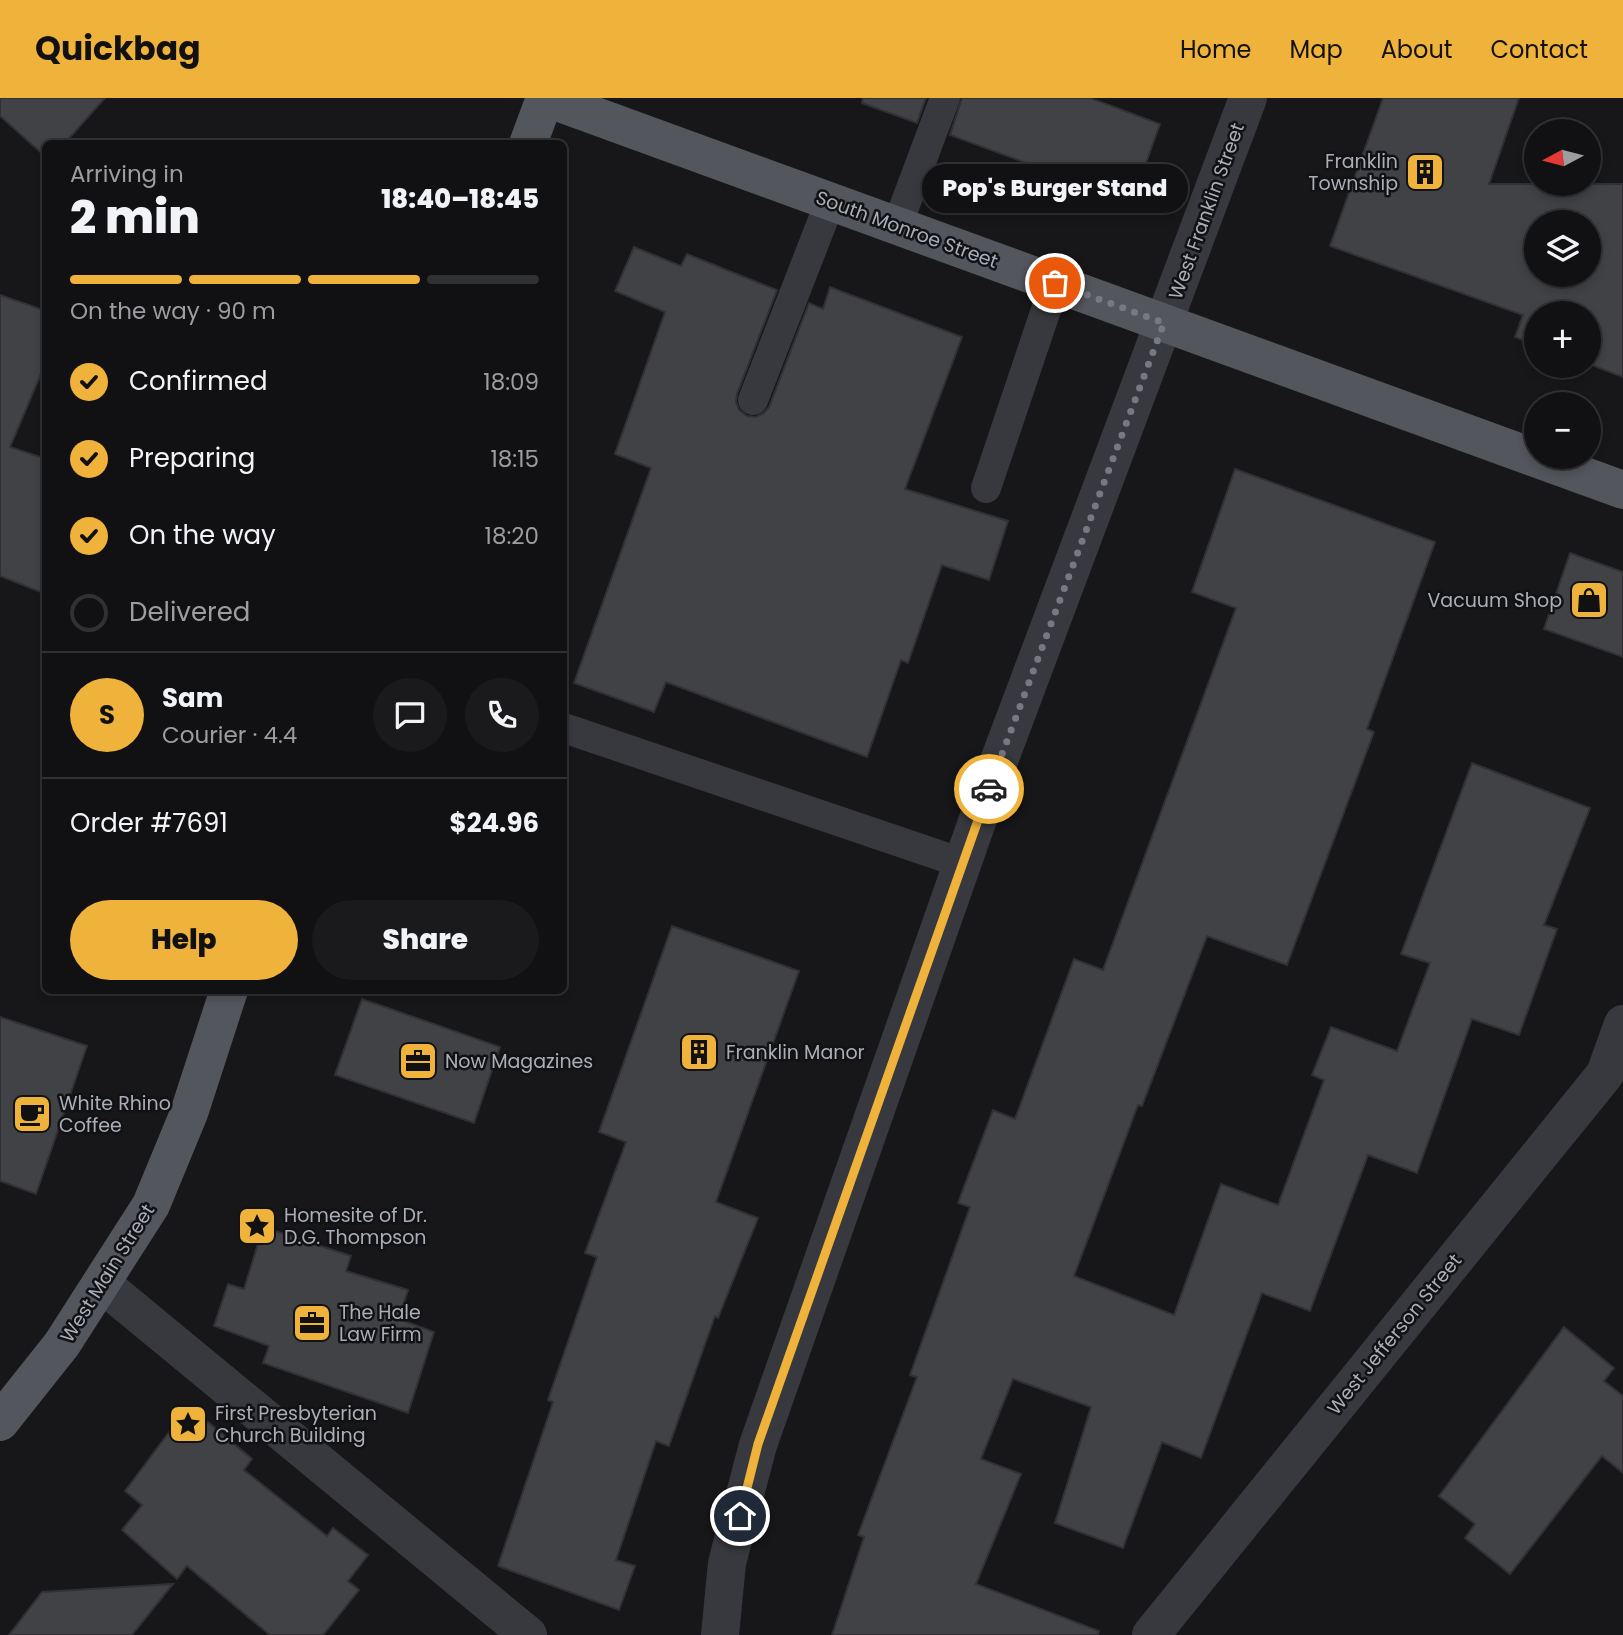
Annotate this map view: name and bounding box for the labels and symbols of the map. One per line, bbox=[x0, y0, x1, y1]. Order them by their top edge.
street label: West Franklin Street bbox=[1162, 119, 1251, 303]
north arrow bbox=[1524, 119, 1601, 196]
place label: Franklin Township bbox=[1308, 148, 1398, 197]
building icon: Franklin Township bbox=[1404, 151, 1446, 193]
callout: Pop's Burger Stand bbox=[922, 164, 1188, 213]
street label: South Monroe Street bbox=[812, 184, 1002, 275]
pin bbox=[1025, 253, 1085, 313]
shop icon: Vacuum Shop bbox=[1568, 579, 1610, 621]
place label: Vacuum Shop bbox=[1427, 587, 1562, 614]
courier bbox=[954, 754, 1024, 824]
building icon: Franklin Manor bbox=[678, 1031, 720, 1073]
place label: Franklin Manor bbox=[726, 1039, 865, 1066]
office icon: Now Magazines bbox=[397, 1040, 439, 1082]
place label: Now Magazines bbox=[445, 1048, 593, 1075]
place label: White Rhino Coffee bbox=[59, 1090, 171, 1139]
cafe icon: White Rhino Coffee bbox=[11, 1093, 53, 1135]
street label: West Main Street bbox=[54, 1199, 161, 1348]
place label: Homesite of Dr. D.G. Thompson bbox=[284, 1202, 427, 1251]
place icon: Homesite of Dr. D.G. Thompson bbox=[236, 1205, 278, 1247]
street label: West Jefferson Street bbox=[1321, 1248, 1468, 1421]
place label: The Hale Law Firm bbox=[339, 1299, 422, 1348]
office icon: The Hale Law Firm bbox=[291, 1302, 333, 1344]
place label: First Presbyterian Church Building bbox=[215, 1400, 377, 1449]
place icon: First Presbyterian Church Building bbox=[167, 1403, 209, 1445]
pin bbox=[710, 1486, 770, 1546]

